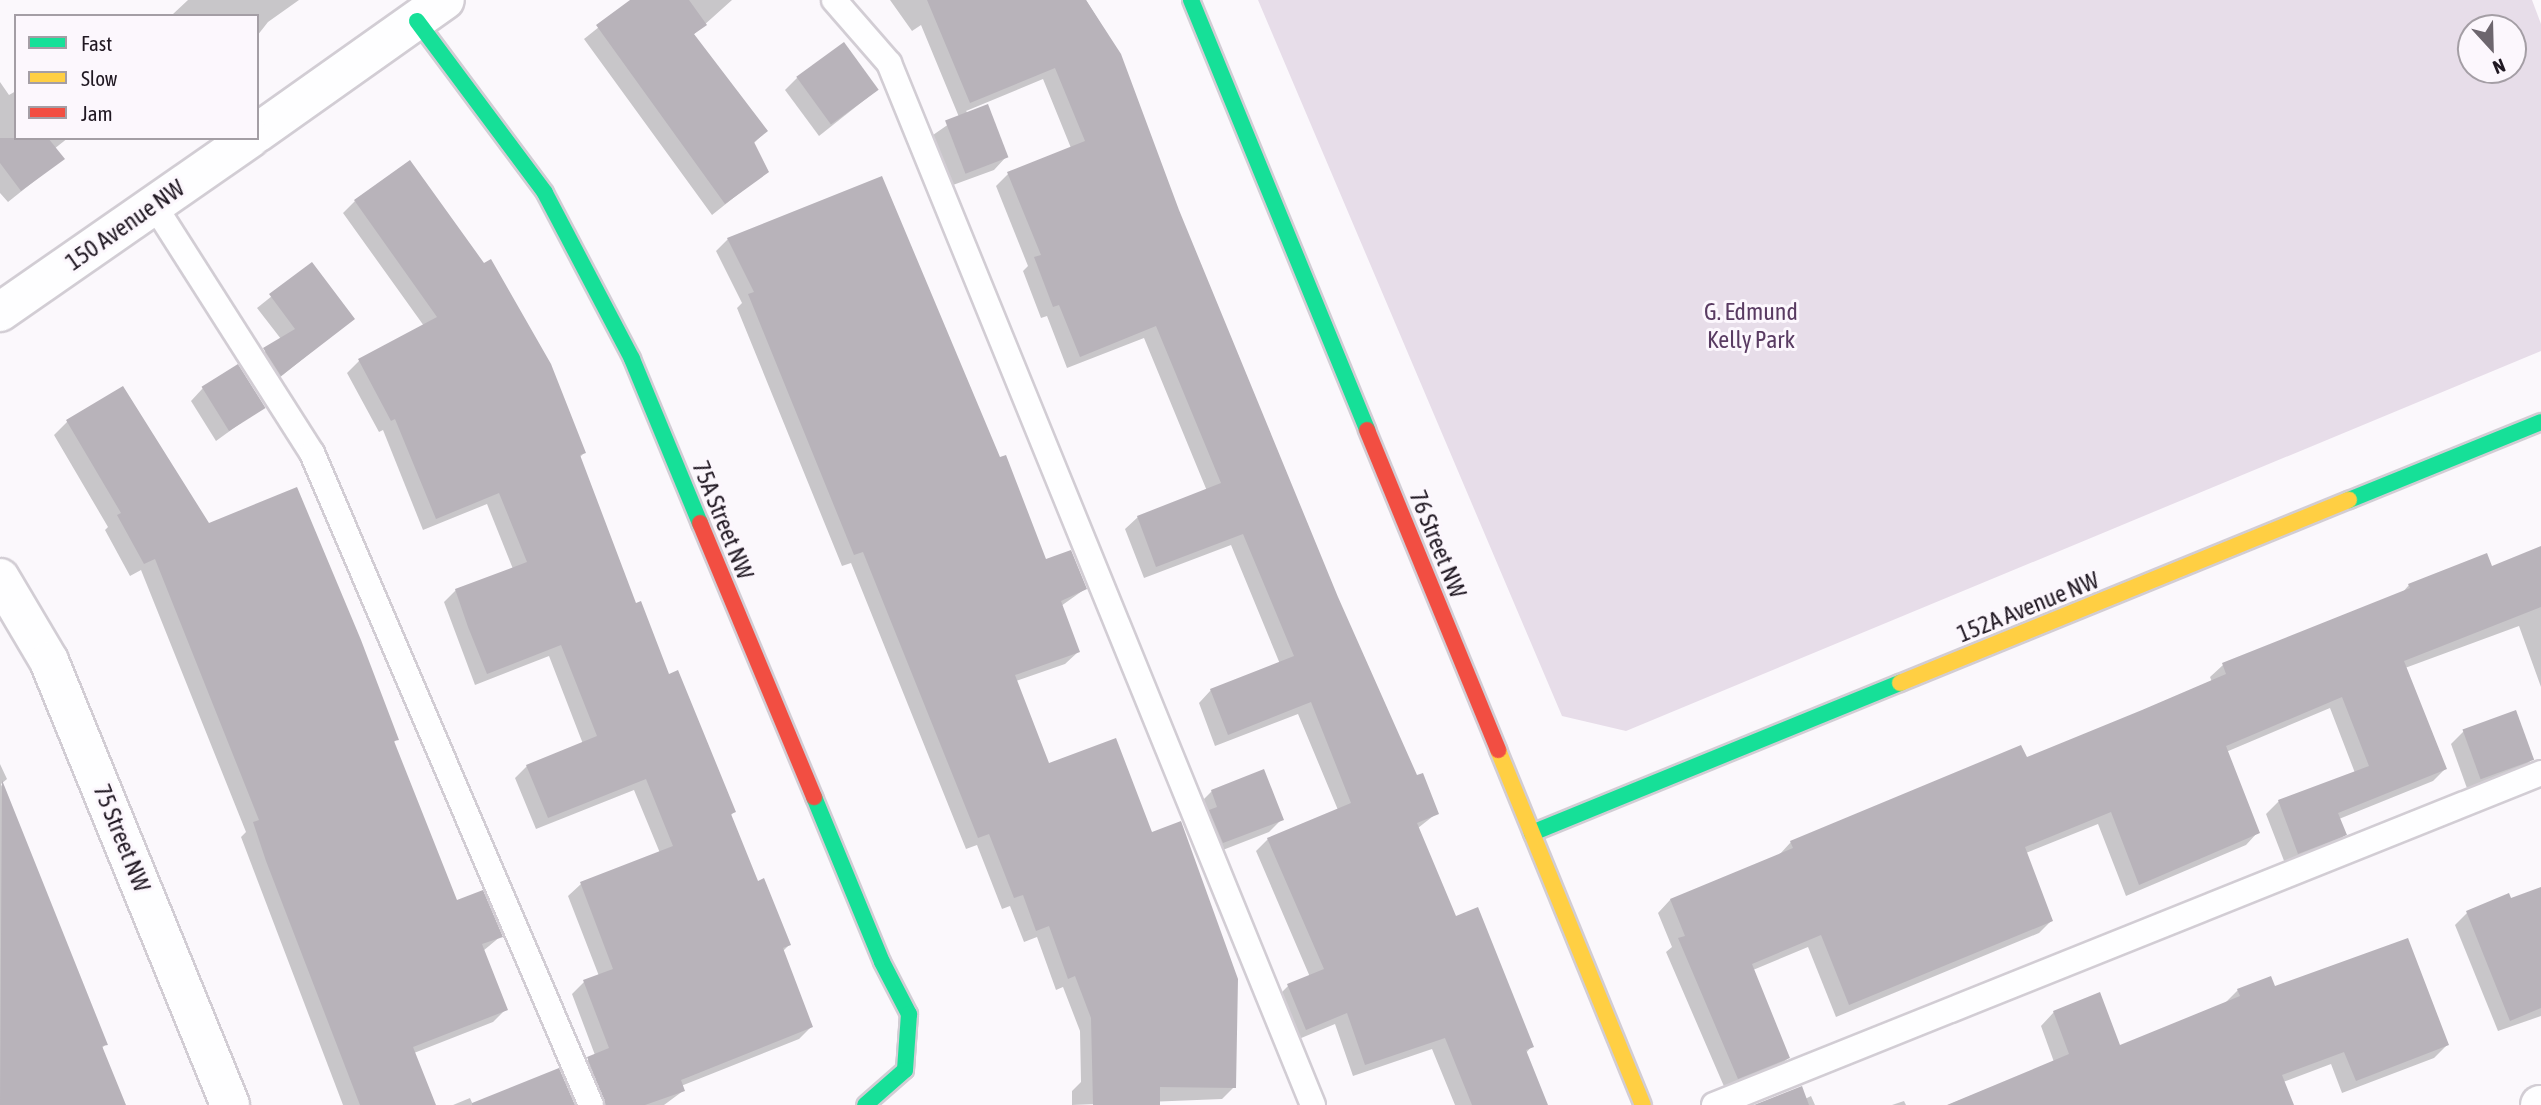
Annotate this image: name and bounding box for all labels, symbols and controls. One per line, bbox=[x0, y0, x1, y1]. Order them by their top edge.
legend bbox=[14, 14, 259, 140]
north arrow bbox=[2457, 14, 2527, 84]
text: Fast bbox=[81, 31, 112, 55]
text: N bbox=[2490, 54, 2508, 79]
text: Slow bbox=[81, 66, 117, 90]
text: Jam bbox=[81, 101, 113, 125]
street label: 150 Avenue NW bbox=[60, 174, 190, 276]
park label: G. Edmund Kelly Park bbox=[1704, 298, 1798, 354]
street label: 75A Street NW bbox=[686, 457, 760, 583]
street label: 76 Street NW bbox=[1403, 486, 1473, 602]
street label: 152A Avenue NW bbox=[1953, 566, 2103, 648]
street label: 75 Street NW bbox=[87, 780, 157, 896]

